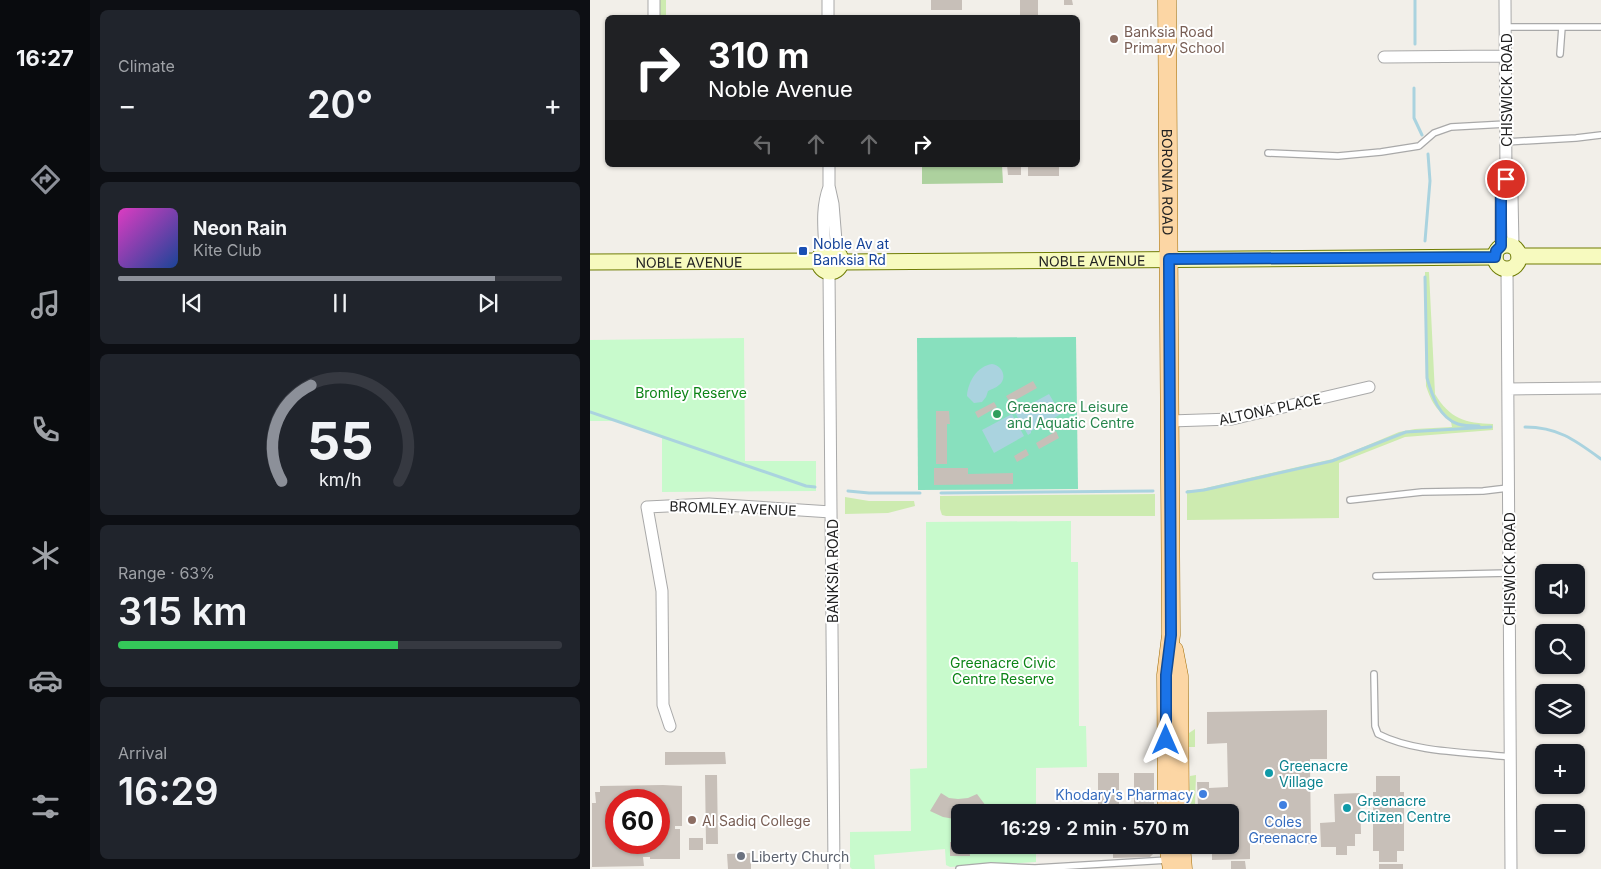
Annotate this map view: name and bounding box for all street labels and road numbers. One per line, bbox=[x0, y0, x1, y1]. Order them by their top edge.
street label: CHISWICK ROAD bbox=[1498, 33, 1515, 147]
street label: BORONIA ROAD bbox=[1159, 129, 1177, 235]
street label: NOBLE AVENUE bbox=[1038, 251, 1146, 269]
street label: NOBLE AVENUE bbox=[635, 253, 743, 270]
street label: ALTONA PLACE bbox=[1217, 390, 1323, 428]
street label: BROMLEY AVENUE bbox=[669, 497, 797, 519]
street label: CHISWICK ROAD bbox=[1501, 512, 1518, 626]
street label: BANKSIA ROAD bbox=[824, 519, 841, 623]

